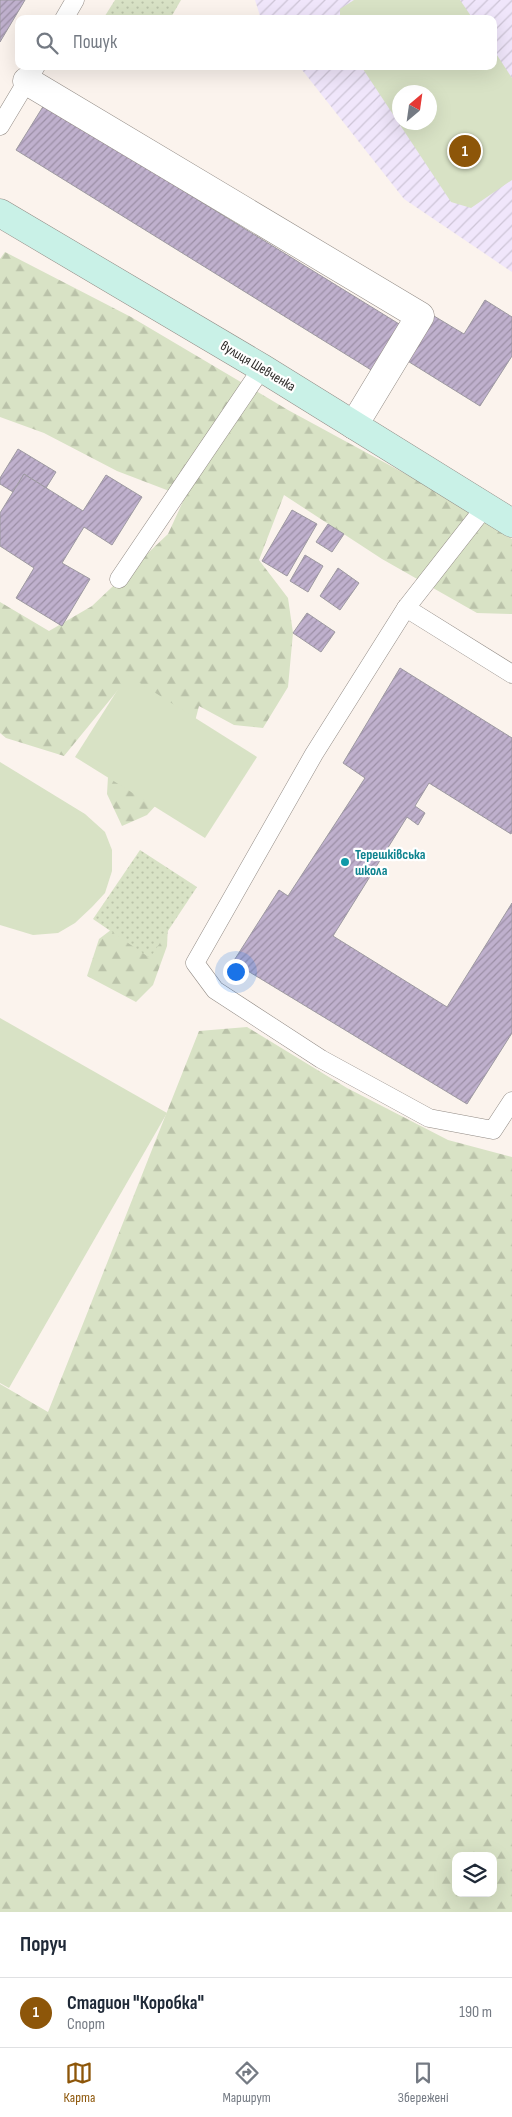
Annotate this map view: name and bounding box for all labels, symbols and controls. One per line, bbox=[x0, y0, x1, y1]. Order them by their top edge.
search box bbox=[15, 15, 497, 70]
icon: search bbox=[33, 29, 61, 57]
text: Пошук bbox=[73, 31, 117, 54]
north arrow bbox=[392, 85, 437, 130]
pin: 1 bbox=[449, 132, 481, 170]
street label: вулиця Шевченка bbox=[218, 337, 298, 395]
place label: Терешківська школа bbox=[355, 846, 426, 879]
marker: Терешківська школа bbox=[339, 856, 351, 868]
your location bbox=[223, 959, 249, 985]
map controls bbox=[452, 1852, 497, 1897]
button: layers bbox=[452, 1852, 497, 1897]
text: Поруч bbox=[20, 1932, 67, 1957]
text: Стадион "Коробка" bbox=[67, 1992, 204, 2015]
text: 1 bbox=[33, 2003, 39, 2022]
text: 190 m bbox=[459, 2003, 492, 2022]
text: Спорт bbox=[67, 2015, 105, 2034]
tab: Карта bbox=[64, 2059, 95, 2106]
tab: Маршрут bbox=[222, 2059, 271, 2106]
tab: Збережені bbox=[398, 2059, 448, 2106]

